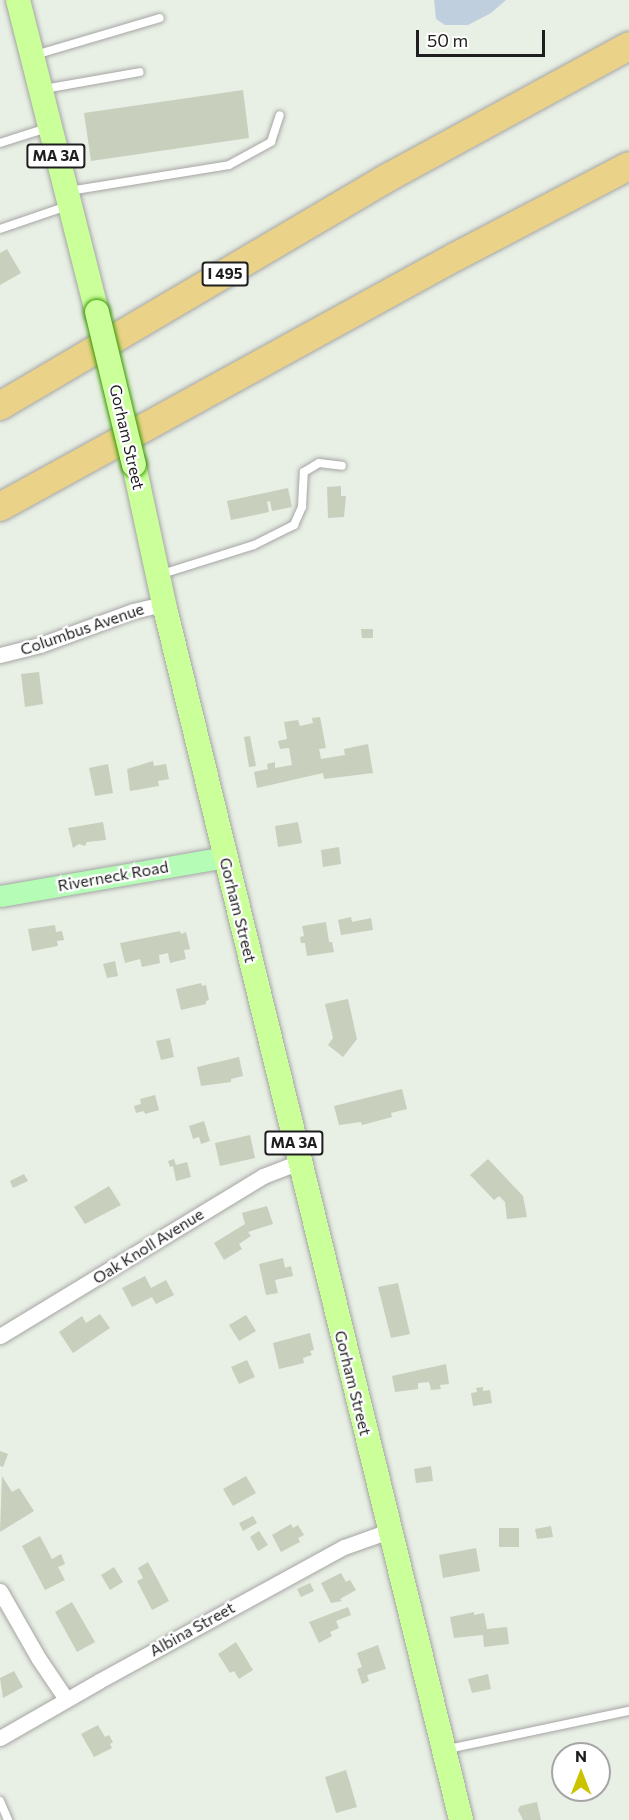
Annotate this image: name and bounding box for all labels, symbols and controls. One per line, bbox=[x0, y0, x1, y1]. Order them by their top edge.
scale bar bbox=[419, 18, 548, 56]
text: 50 m bbox=[427, 29, 468, 51]
road number: MA 3A bbox=[26, 144, 86, 168]
road number: I 495 bbox=[201, 262, 249, 286]
street label: Gorham Street bbox=[106, 382, 148, 492]
street label: Columbus Avenue bbox=[18, 599, 146, 659]
street label: Gorham Street bbox=[216, 856, 260, 964]
street label: Riverneck Road bbox=[56, 857, 170, 895]
road number: MA 3A bbox=[264, 1131, 324, 1155]
street label: Oak Knoll Avenue bbox=[89, 1204, 207, 1288]
street label: Gorham Street bbox=[331, 1329, 375, 1437]
street label: Albina Street bbox=[146, 1598, 238, 1660]
north arrow bbox=[551, 1742, 611, 1802]
text: N bbox=[575, 1746, 587, 1765]

